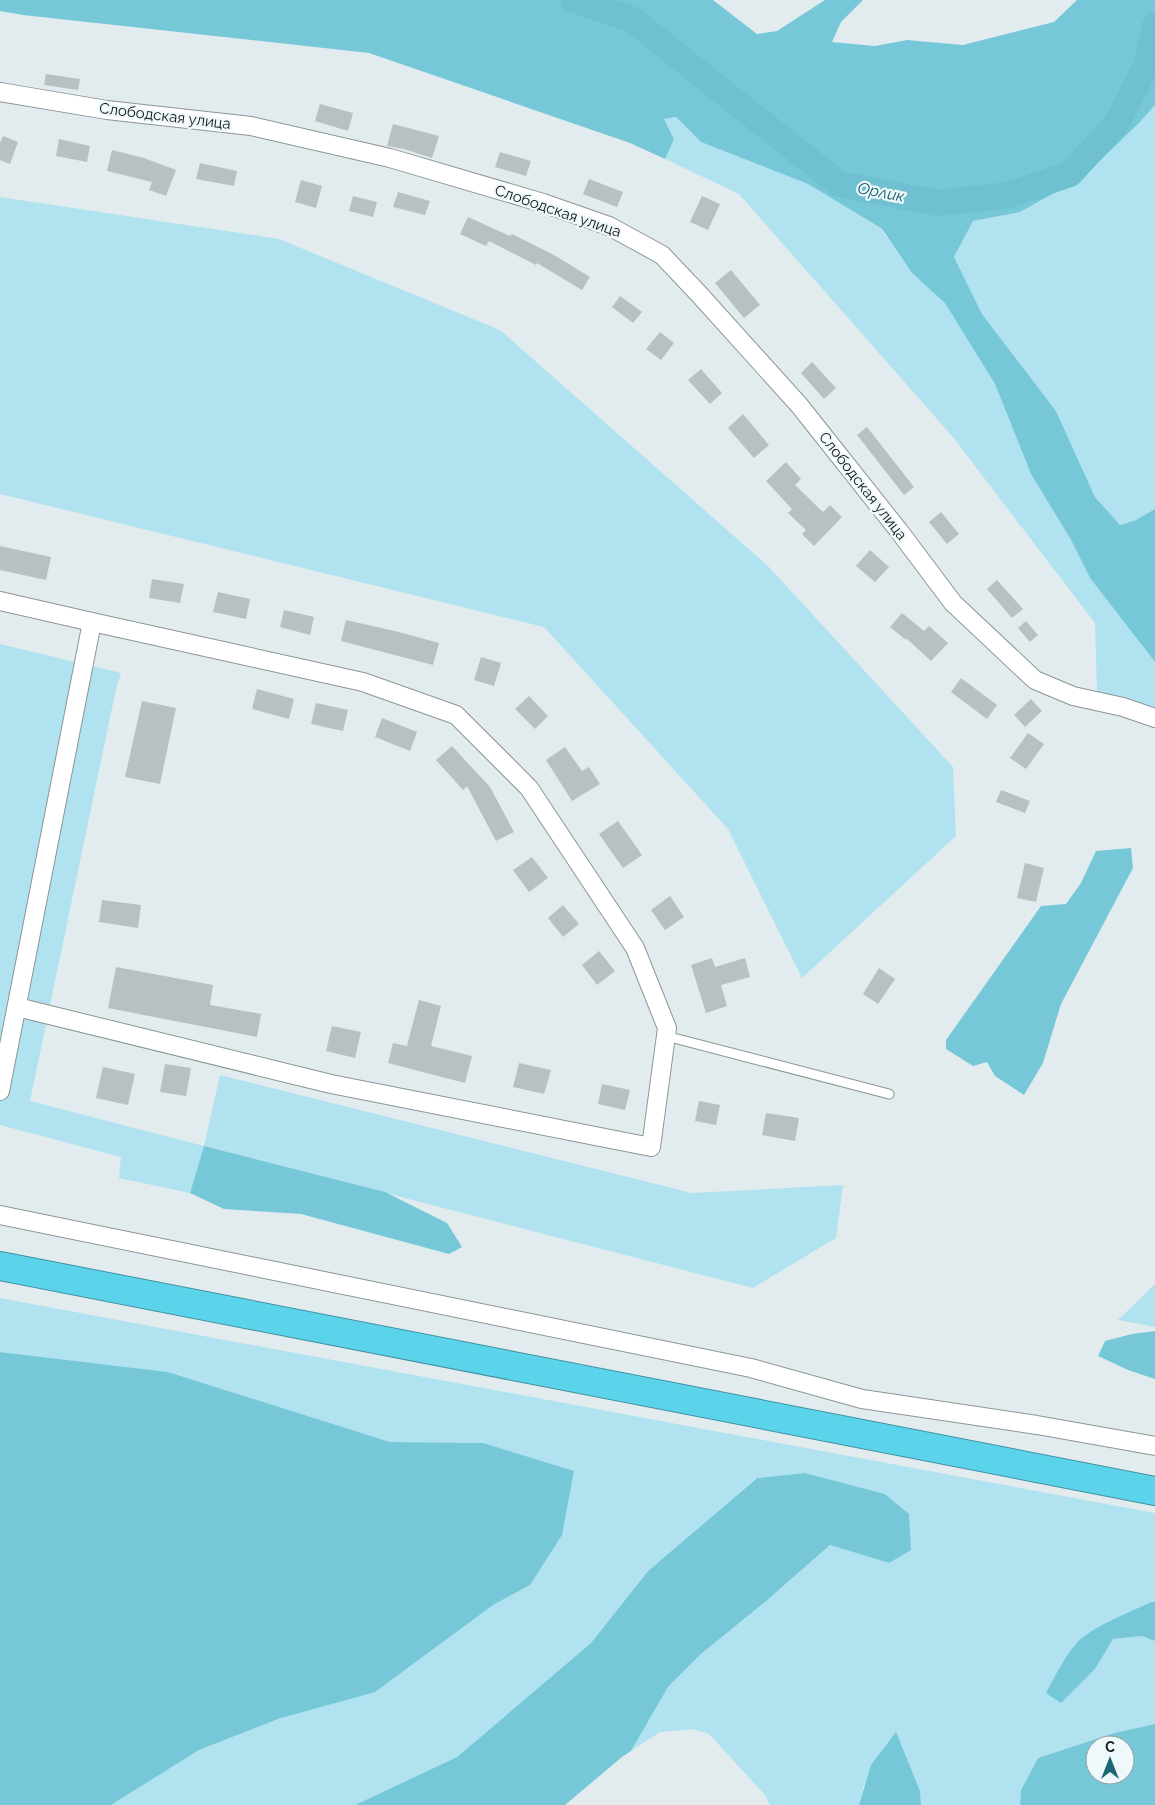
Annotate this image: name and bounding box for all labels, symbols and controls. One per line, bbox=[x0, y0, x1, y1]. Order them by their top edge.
street label: Слободская улица bbox=[98, 99, 232, 133]
water label: Орлик bbox=[856, 178, 906, 206]
street label: Слободская улица bbox=[493, 181, 623, 241]
street label: Слободская улица bbox=[815, 428, 911, 544]
north arrow bbox=[1085, 1735, 1135, 1785]
text: С bbox=[1105, 1739, 1115, 1755]

